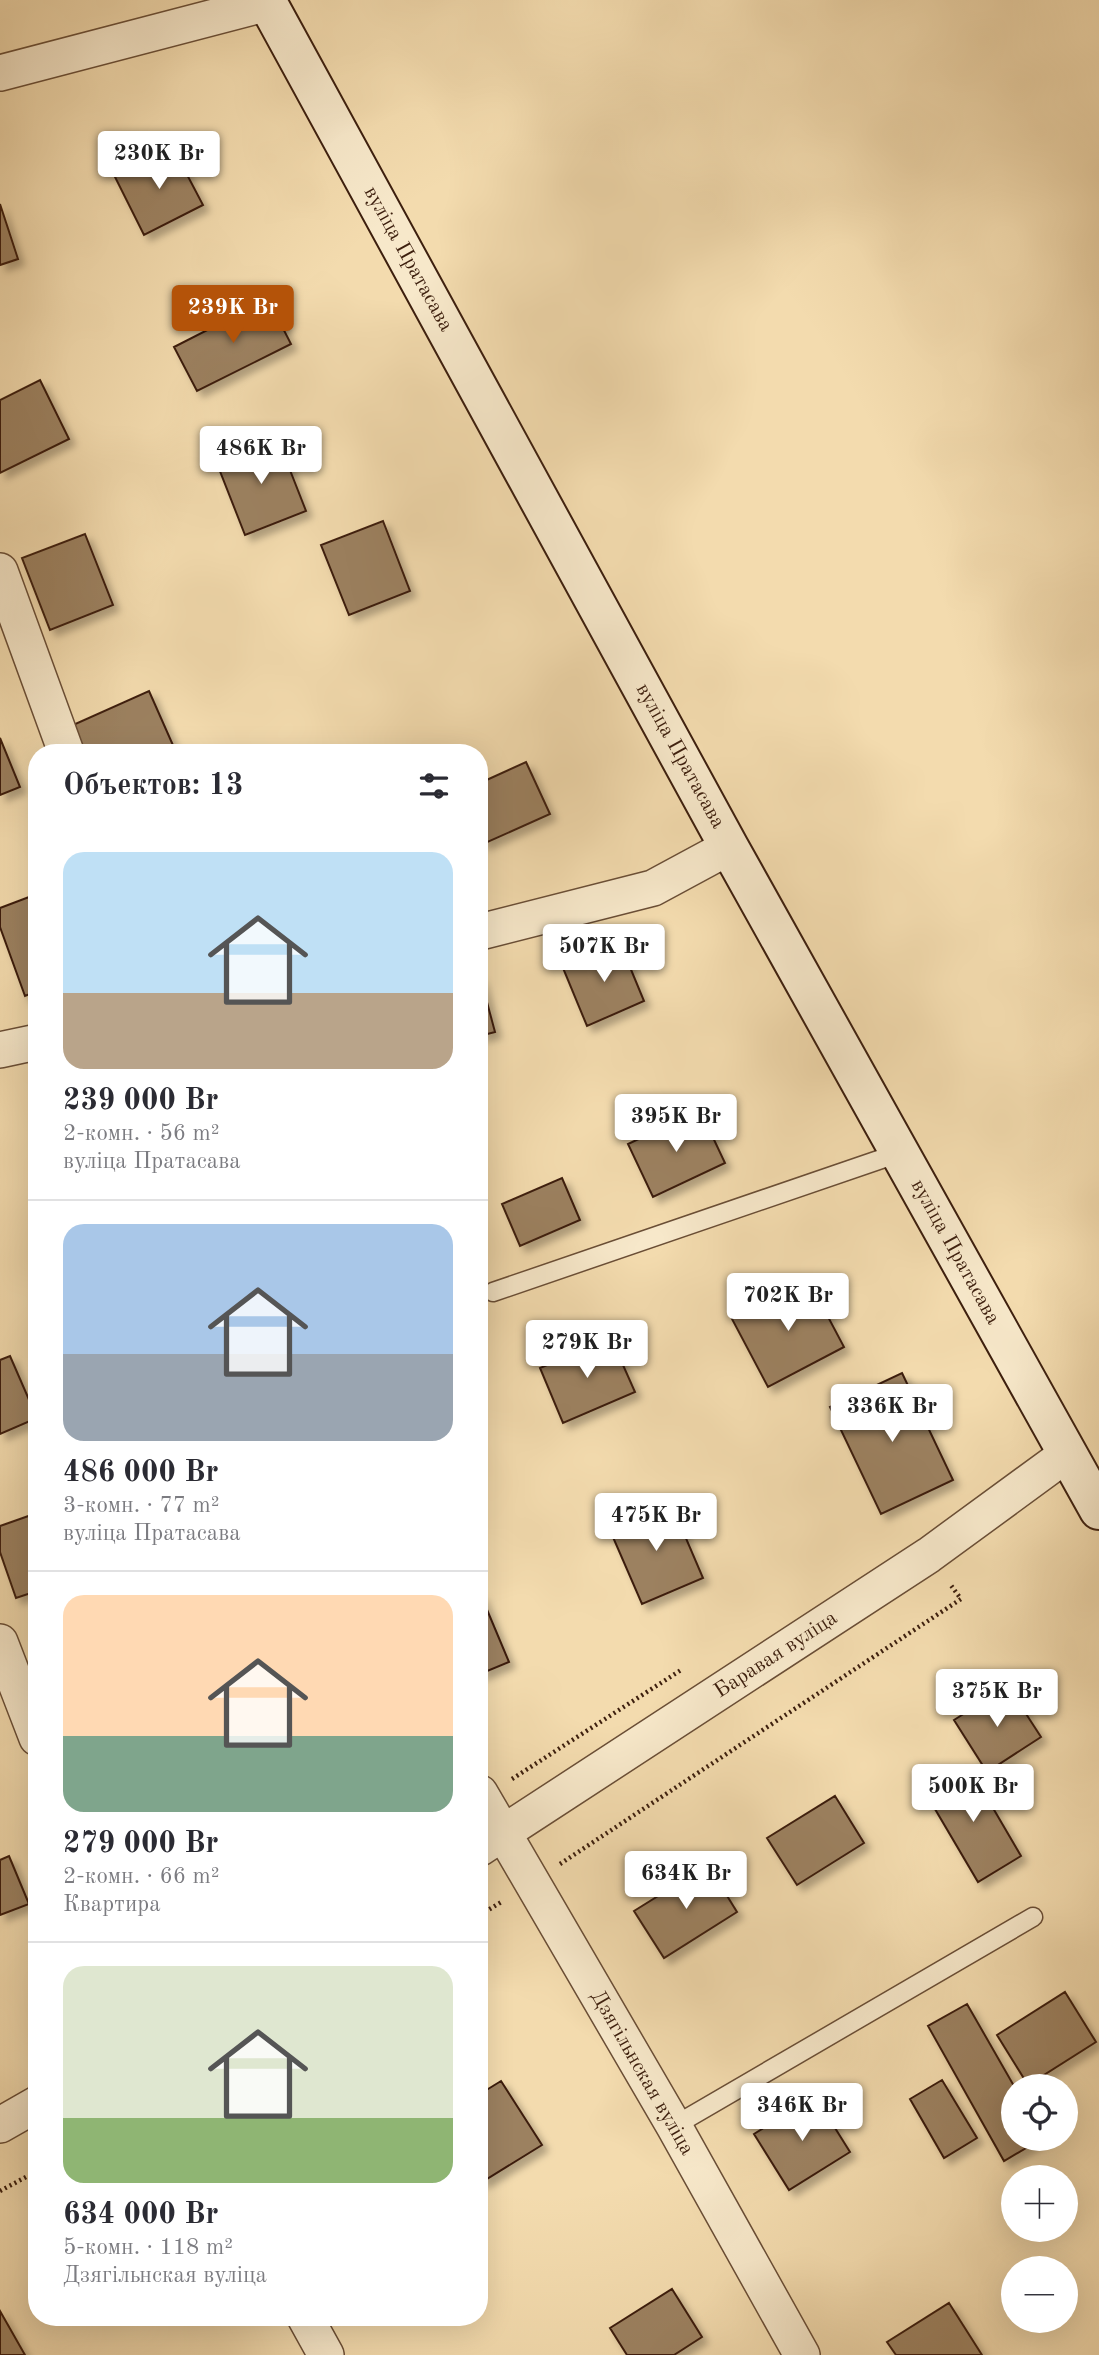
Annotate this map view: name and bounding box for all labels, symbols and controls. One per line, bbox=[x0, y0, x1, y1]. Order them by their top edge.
pin: 230K Br bbox=[94, 132, 224, 191]
text: 230K Br bbox=[114, 142, 204, 165]
street label: вуліца Пратасава bbox=[360, 183, 456, 335]
pin: 239K Br bbox=[168, 286, 298, 345]
text: 239K Br bbox=[188, 296, 278, 319]
pin: 486K Br bbox=[196, 426, 326, 486]
text: 486K Br bbox=[216, 437, 306, 460]
street label: вуліца Пратасава bbox=[632, 680, 728, 832]
icon: filters bbox=[415, 767, 453, 805]
text: Объектов: 13 bbox=[63, 771, 243, 801]
icon: home bbox=[195, 897, 321, 1023]
pin: 507K Br bbox=[539, 925, 669, 984]
text: 507K Br bbox=[559, 935, 649, 958]
text: 239 000 Br bbox=[63, 1086, 219, 1116]
pin: 395K Br bbox=[611, 1094, 741, 1154]
text: 395K Br bbox=[631, 1105, 721, 1128]
text: 2-комн. · 56 m² bbox=[63, 1122, 220, 1145]
text: вуліца Пратасава bbox=[63, 1150, 241, 1173]
street label: вуліца Пратасава bbox=[907, 1176, 1003, 1328]
icon: home bbox=[195, 1269, 321, 1395]
pin: 702K Br bbox=[723, 1274, 853, 1333]
text: 702K Br bbox=[743, 1284, 833, 1307]
pin: 279K Br bbox=[522, 1320, 652, 1380]
text: 279K Br bbox=[542, 1331, 632, 1354]
pin: 336K Br bbox=[827, 1384, 957, 1444]
text: 336K Br bbox=[847, 1395, 937, 1418]
text: 486 000 Br bbox=[63, 1458, 219, 1488]
text: 3-комн. · 77 m² bbox=[63, 1494, 220, 1517]
pin: 475K Br bbox=[591, 1494, 721, 1553]
text: 475K Br bbox=[611, 1504, 701, 1527]
text: вуліца Пратасава bbox=[63, 1522, 241, 1545]
street label: Баравая вуліца bbox=[711, 1608, 841, 1702]
icon: home bbox=[195, 1640, 321, 1766]
pin: 375K Br bbox=[932, 1670, 1062, 1729]
text: 375K Br bbox=[952, 1680, 1042, 1703]
pin: 500K Br bbox=[908, 1764, 1038, 1824]
text: 500K Br bbox=[928, 1775, 1018, 1798]
text: 279 000 Br bbox=[63, 1829, 219, 1859]
pin: 634K Br bbox=[621, 1852, 751, 1911]
text: 634K Br bbox=[641, 1862, 731, 1885]
text: 2-комн. · 66 m² bbox=[63, 1865, 220, 1888]
text: Квартира bbox=[63, 1893, 161, 1916]
street label: Дзягільнская вуліца bbox=[586, 1987, 698, 2159]
icon: home bbox=[195, 2011, 321, 2137]
map controls bbox=[1001, 2074, 1078, 2333]
button: locate bbox=[1001, 2074, 1078, 2151]
pin: 346K Br bbox=[737, 2084, 867, 2143]
text: 346K Br bbox=[757, 2094, 847, 2117]
button: + bbox=[1001, 2165, 1078, 2242]
text: 634 000 Br bbox=[63, 2200, 219, 2230]
text: 5-комн. · 118 m² bbox=[63, 2236, 233, 2259]
button: − bbox=[1001, 2256, 1078, 2333]
text: Дзягільнская вуліца bbox=[63, 2264, 267, 2287]

